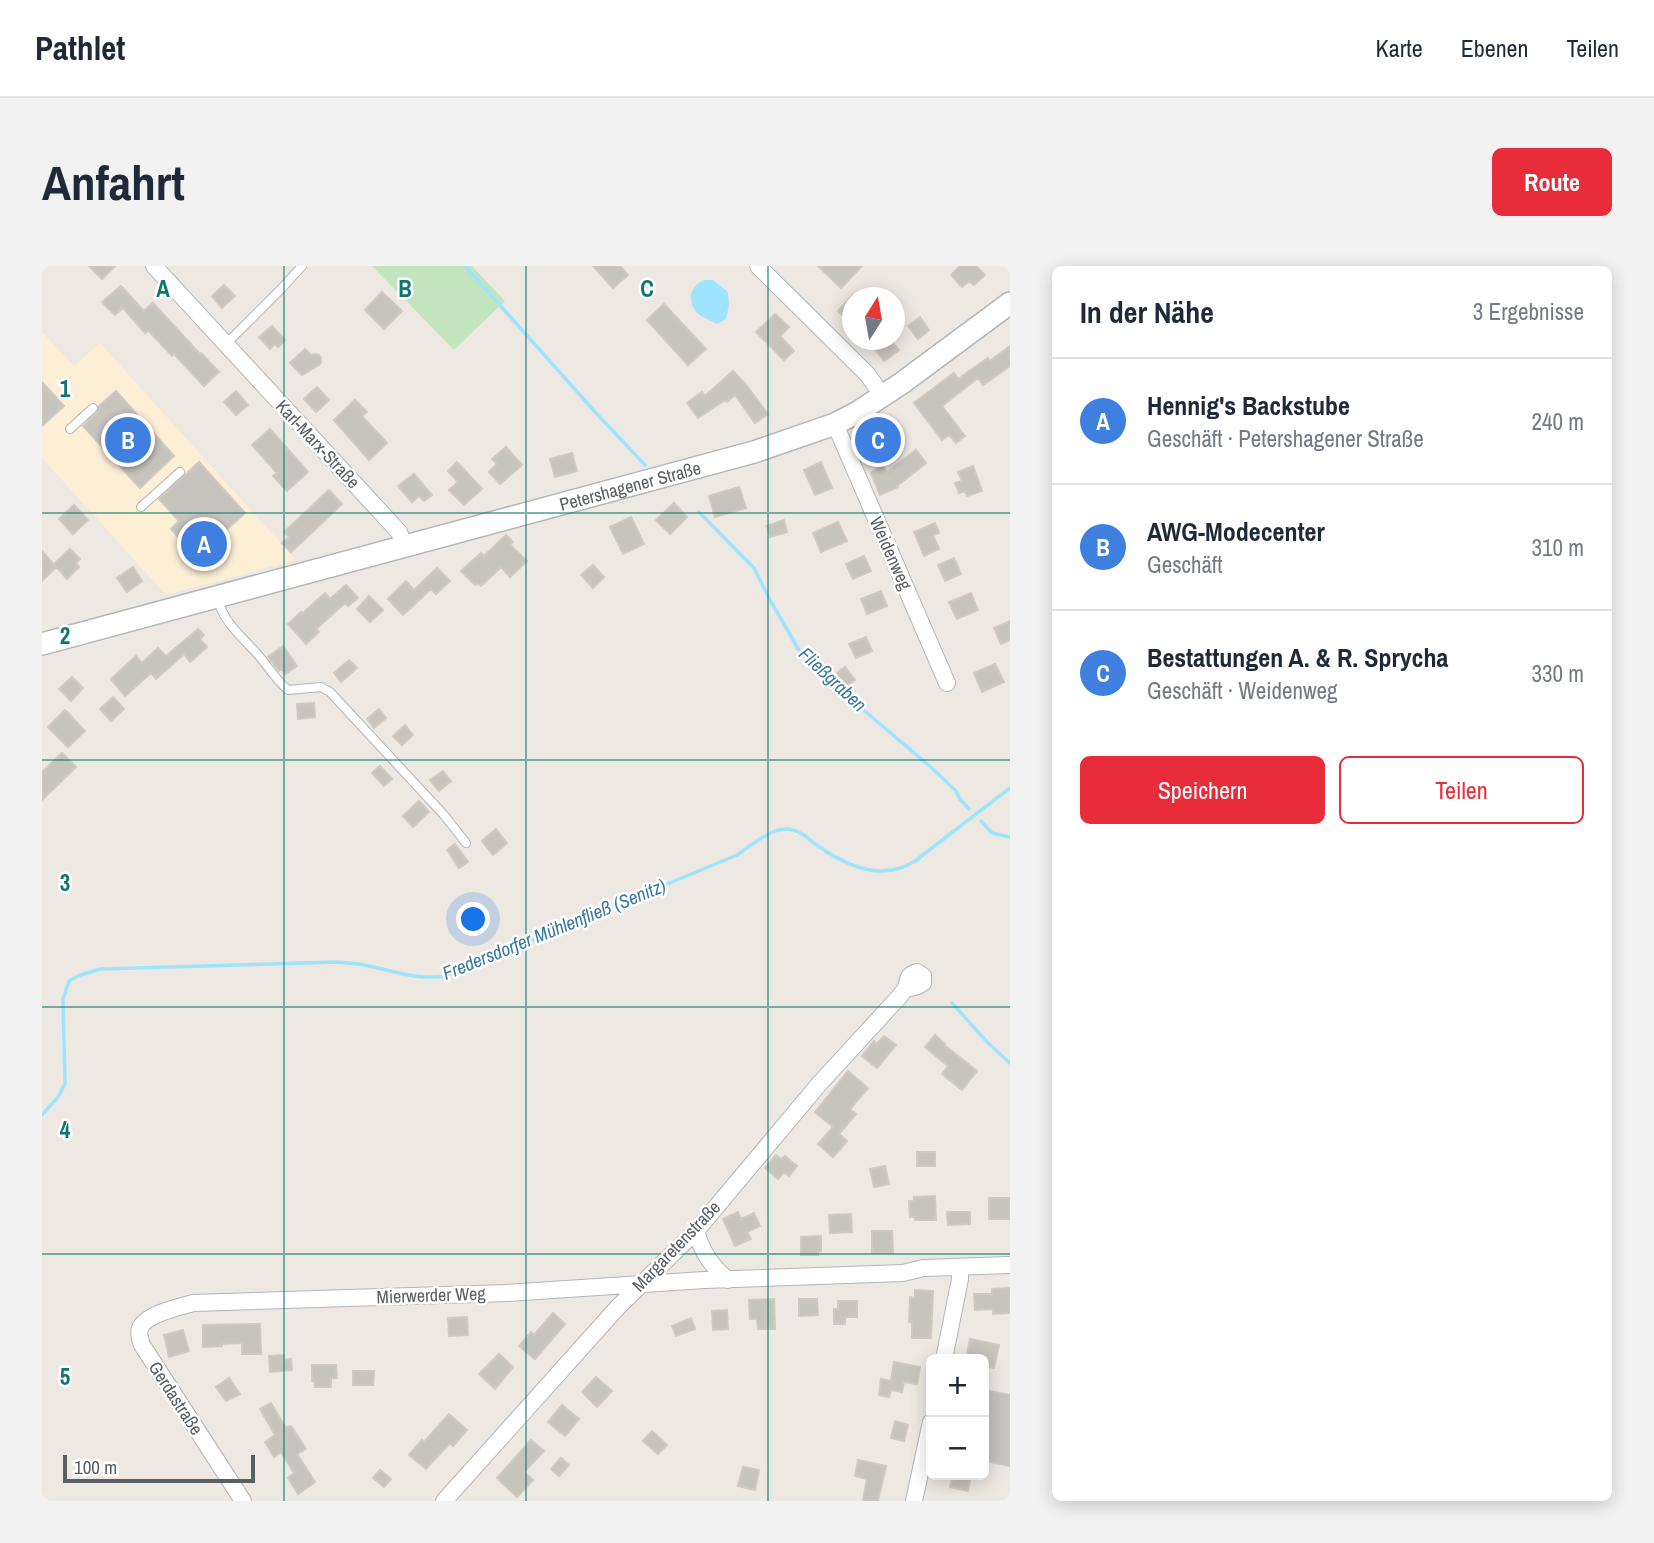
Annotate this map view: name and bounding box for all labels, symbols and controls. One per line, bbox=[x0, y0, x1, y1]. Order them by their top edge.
text: Pathlet bbox=[35, 26, 125, 70]
text: Karte bbox=[1376, 32, 1423, 64]
text: Ebenen bbox=[1461, 32, 1528, 64]
text: Teilen bbox=[1566, 32, 1619, 64]
button: Route bbox=[1492, 148, 1612, 216]
text: Anfahrt bbox=[42, 149, 185, 215]
text: A bbox=[156, 273, 170, 304]
text: B bbox=[398, 273, 412, 304]
text: C bbox=[640, 273, 654, 304]
north arrow bbox=[842, 287, 905, 350]
text: In der Nähe bbox=[1080, 292, 1214, 332]
text: 3 Ergebnisse bbox=[1473, 296, 1584, 327]
text: 1 bbox=[60, 373, 71, 404]
text: Hennig's Backstube bbox=[1147, 388, 1350, 423]
street label: Karl-Marx-Straße bbox=[270, 394, 366, 494]
text: A bbox=[1096, 406, 1110, 437]
text: 240 m bbox=[1532, 406, 1584, 437]
pin: B bbox=[105, 414, 151, 466]
pin: C bbox=[855, 414, 901, 466]
text: Geschäft · Petershagener Straße bbox=[1147, 423, 1424, 454]
street label: Petershagener Straße bbox=[557, 454, 703, 516]
street label: Weidenweg bbox=[864, 512, 919, 594]
text: AWG-Modecenter bbox=[1147, 514, 1325, 549]
pin: A bbox=[181, 518, 227, 570]
text: B bbox=[1096, 532, 1110, 563]
text: 310 m bbox=[1532, 532, 1584, 563]
text: Geschäft bbox=[1147, 549, 1223, 580]
text: 2 bbox=[60, 620, 70, 651]
text: Bestattungen A. & R. Sprycha bbox=[1147, 640, 1448, 675]
water label: Fließgraben bbox=[793, 641, 873, 717]
text: C bbox=[1096, 658, 1110, 689]
text: 330 m bbox=[1532, 658, 1584, 689]
text: Geschäft · Weidenweg bbox=[1147, 675, 1338, 706]
button: Speichern bbox=[1080, 756, 1325, 824]
button: Teilen bbox=[1339, 756, 1584, 824]
text: 3 bbox=[60, 867, 70, 898]
water label: Fredersdorfer Mühlenfließ (Senitz) bbox=[438, 872, 670, 986]
your location bbox=[456, 902, 490, 936]
text: 4 bbox=[60, 1114, 71, 1145]
street label: Margaretenstraße bbox=[626, 1195, 726, 1297]
street label: Mierwerder Weg bbox=[376, 1281, 487, 1309]
map controls bbox=[926, 1354, 989, 1480]
button: + bbox=[926, 1354, 989, 1417]
street label: Gerdastraße bbox=[143, 1356, 209, 1440]
text: 5 bbox=[60, 1361, 70, 1392]
button: − bbox=[926, 1417, 989, 1480]
scale bar bbox=[63, 1452, 256, 1484]
text: 100 m bbox=[74, 1454, 117, 1480]

